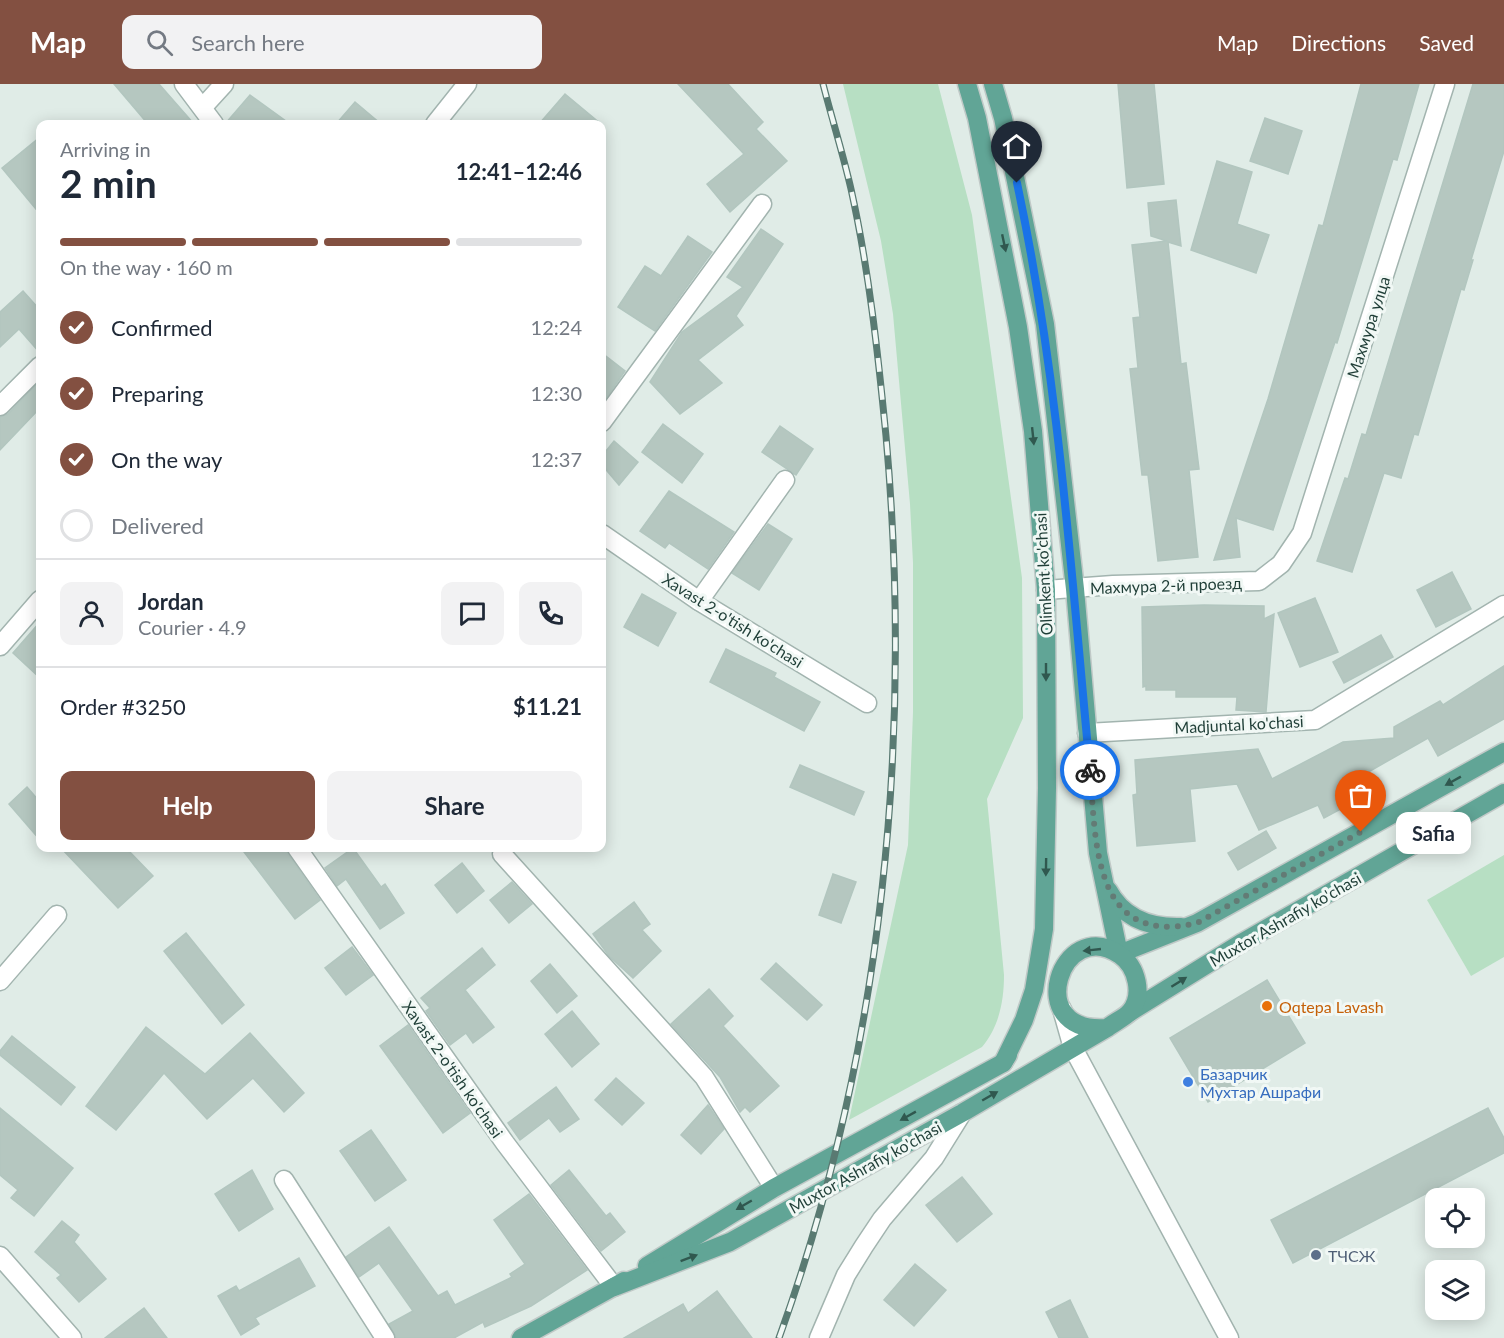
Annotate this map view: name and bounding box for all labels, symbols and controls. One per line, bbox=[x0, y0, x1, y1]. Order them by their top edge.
search box bbox=[122, 15, 542, 69]
text: Map bbox=[30, 25, 86, 59]
icon: search bbox=[143, 26, 176, 59]
text: Search here bbox=[191, 29, 305, 56]
text: Map bbox=[1217, 30, 1258, 55]
text: Directions bbox=[1291, 30, 1386, 55]
text: Saved bbox=[1419, 30, 1474, 55]
pin bbox=[991, 121, 1042, 183]
icon: home bbox=[1000, 130, 1033, 163]
text: Arriving in bbox=[60, 137, 151, 161]
text: 12:41–12:46 bbox=[456, 158, 582, 185]
text: 2 min bbox=[60, 160, 157, 206]
one-way arrow bbox=[999, 234, 1009, 253]
text: On the way · 160 m bbox=[60, 255, 233, 279]
street label: Махмура улца bbox=[1343, 274, 1393, 380]
icon: check bbox=[60, 311, 93, 344]
text: Confirmed bbox=[111, 314, 213, 341]
text: 12:24 bbox=[531, 315, 582, 339]
icon: check bbox=[60, 377, 93, 410]
text: Preparing bbox=[111, 380, 203, 407]
text: 12:30 bbox=[531, 381, 582, 405]
one-way arrow bbox=[1028, 427, 1038, 446]
icon: check bbox=[60, 443, 93, 476]
text: On the way bbox=[111, 446, 222, 473]
text: 12:37 bbox=[531, 447, 582, 471]
text: Delivered bbox=[111, 512, 204, 539]
street label: Olimkent ko'chasi bbox=[1030, 512, 1056, 636]
street label: Xavast 2-o'tish ko'chasi bbox=[659, 569, 807, 671]
street label: Махмура 2-й проезд bbox=[1090, 573, 1242, 597]
button: person bbox=[60, 582, 123, 645]
button: chat bbox=[441, 582, 504, 645]
button: phone bbox=[519, 582, 582, 645]
text: Jordan bbox=[138, 588, 204, 615]
text: Courier · 4.9 bbox=[138, 615, 247, 639]
one-way arrow bbox=[1042, 663, 1051, 682]
text: Order #3250 bbox=[60, 693, 186, 720]
text: $11.21 bbox=[513, 693, 582, 720]
street label: Madjuntal ko'chasi bbox=[1174, 711, 1304, 737]
courier bbox=[1060, 740, 1120, 800]
icon: bike bbox=[1074, 754, 1107, 787]
pin bbox=[1335, 770, 1386, 832]
button: Help bbox=[60, 771, 315, 840]
button: Share bbox=[327, 771, 582, 840]
one-way arrow bbox=[1444, 776, 1461, 786]
icon: bag bbox=[1344, 779, 1377, 812]
callout: Safia bbox=[1397, 811, 1472, 853]
text: Safia bbox=[1412, 821, 1455, 845]
one-way arrow bbox=[1041, 858, 1050, 877]
street label: Muxtor Ashrafiy ko'chasi bbox=[1206, 868, 1364, 970]
one-way arrow bbox=[1083, 945, 1102, 955]
one-way arrow bbox=[1171, 976, 1187, 987]
street label: Xavast 2-o'tish ko'chasi bbox=[399, 997, 507, 1141]
place label: Oqtepa Lavash bbox=[1279, 997, 1384, 1016]
marker: Oqtepa Lavash bbox=[1260, 999, 1274, 1013]
place label: Базарчик Мухтар Ашрафи bbox=[1200, 1064, 1321, 1101]
marker: Базарчик Мухтар Ашрафи bbox=[1181, 1075, 1195, 1089]
one-way arrow bbox=[982, 1091, 998, 1102]
one-way arrow bbox=[899, 1111, 916, 1121]
street label: Muxtor Ashrafiy ko'chasi bbox=[785, 1117, 945, 1217]
map controls bbox=[1425, 1188, 1485, 1320]
button: locate bbox=[1425, 1188, 1485, 1248]
one-way arrow bbox=[735, 1200, 752, 1210]
place label: ТЧСЖ bbox=[1328, 1246, 1376, 1265]
marker: ТЧСЖ bbox=[1309, 1248, 1323, 1262]
one-way arrow bbox=[680, 1253, 698, 1263]
button: layers bbox=[1425, 1260, 1485, 1320]

